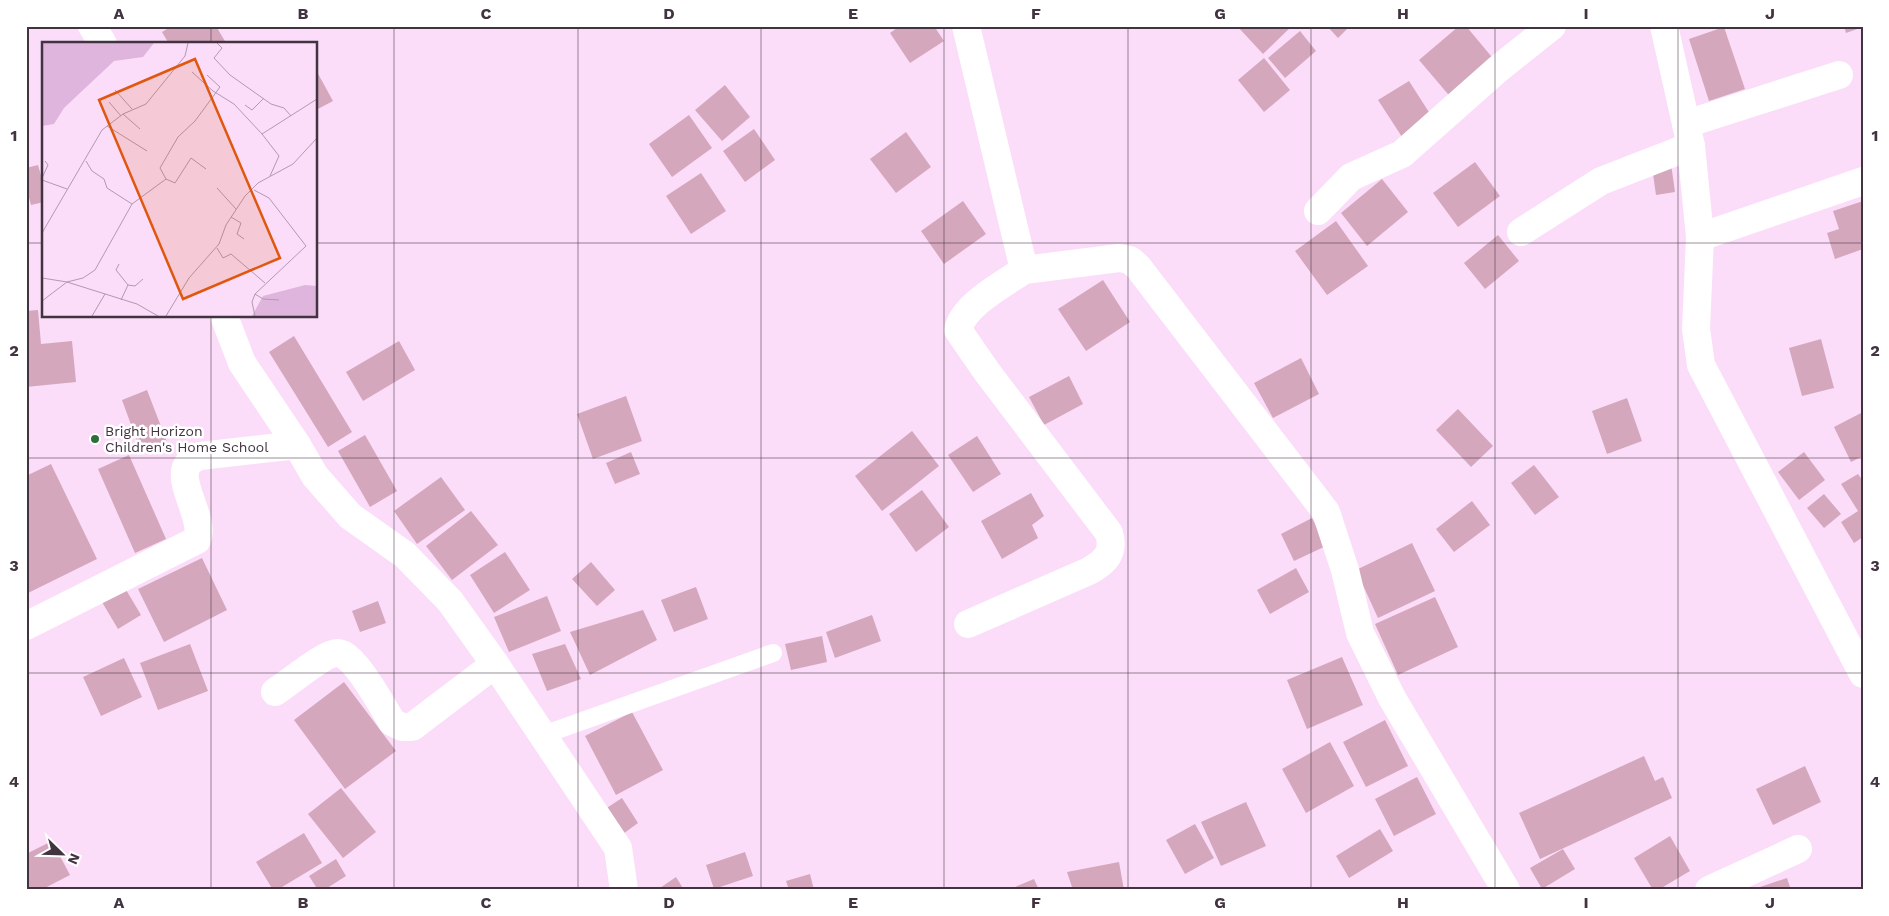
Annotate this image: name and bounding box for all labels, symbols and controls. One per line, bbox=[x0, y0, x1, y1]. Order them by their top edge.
text: A bbox=[114, 4, 125, 23]
text: B bbox=[298, 4, 309, 23]
text: C bbox=[481, 4, 492, 23]
text: D bbox=[663, 4, 675, 23]
text: E bbox=[848, 4, 858, 23]
text: F bbox=[1031, 4, 1041, 23]
text: G bbox=[1214, 4, 1226, 23]
text: H bbox=[1397, 4, 1409, 23]
text: I bbox=[1583, 4, 1589, 23]
text: J bbox=[1765, 4, 1775, 23]
inset map bbox=[42, 42, 318, 318]
text: 1 bbox=[11, 126, 17, 145]
text: 1 bbox=[1872, 126, 1878, 145]
text: 2 bbox=[9, 341, 19, 360]
text: 2 bbox=[1870, 341, 1880, 360]
place label: Bright Horizon Children's Home School bbox=[105, 423, 269, 455]
marker: Bright Horizon Children's Home School bbox=[89, 433, 101, 445]
text: 3 bbox=[9, 556, 19, 575]
text: 3 bbox=[1870, 556, 1880, 575]
text: 4 bbox=[9, 772, 19, 791]
text: 4 bbox=[1870, 772, 1880, 791]
north arrow bbox=[38, 828, 88, 878]
text: N bbox=[65, 851, 83, 867]
text: A bbox=[114, 893, 125, 912]
text: B bbox=[298, 893, 309, 912]
text: C bbox=[481, 893, 492, 912]
text: D bbox=[663, 893, 675, 912]
text: E bbox=[848, 893, 858, 912]
text: F bbox=[1031, 893, 1041, 912]
text: G bbox=[1214, 893, 1226, 912]
text: H bbox=[1397, 893, 1409, 912]
text: I bbox=[1583, 893, 1589, 912]
text: J bbox=[1765, 893, 1775, 912]

